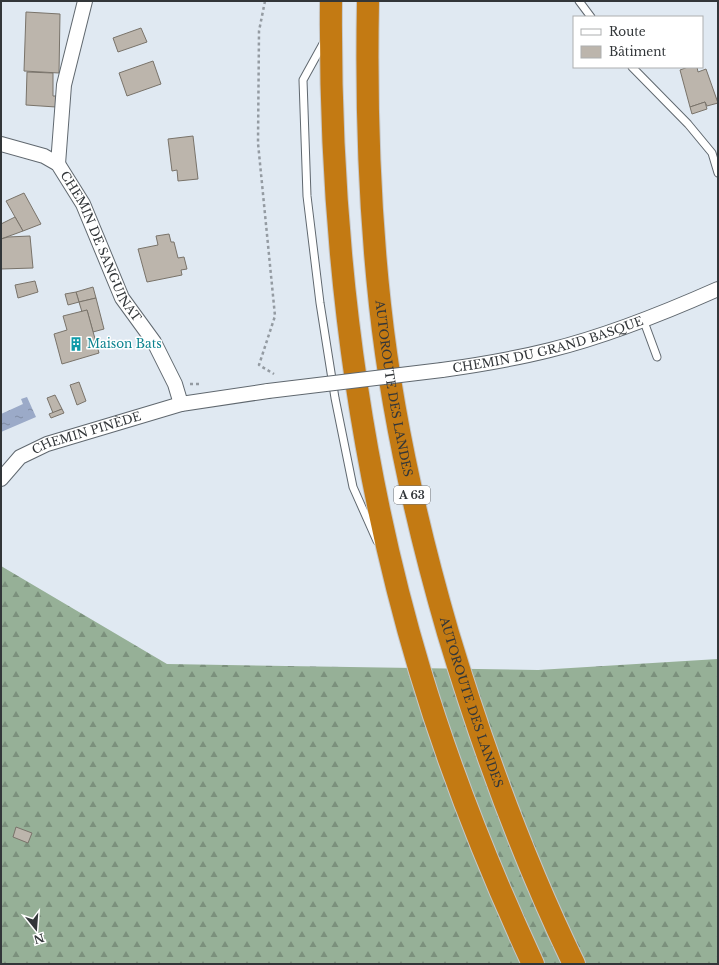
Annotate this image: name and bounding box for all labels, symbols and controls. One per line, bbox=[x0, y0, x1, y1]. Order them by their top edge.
legend bbox=[573, 16, 703, 68]
text: Route bbox=[609, 24, 646, 39]
text: Bâtiment bbox=[609, 44, 667, 59]
street label: CHEMIN DE SANGUINAT bbox=[57, 168, 145, 325]
street label: AUTOROUTE DES LANDES bbox=[372, 298, 416, 478]
street label: CHEMIN DU GRAND BASQUE bbox=[451, 313, 645, 375]
building icon: Maison Bats bbox=[68, 336, 84, 352]
place label: Maison Bats bbox=[87, 336, 162, 351]
street label: CHEMIN PINÈDE bbox=[29, 408, 143, 457]
road number: A 63 bbox=[394, 486, 430, 504]
street label: AUTOROUTE DES LANDES bbox=[437, 614, 507, 790]
north arrow bbox=[16, 909, 56, 949]
text: N bbox=[31, 930, 46, 947]

